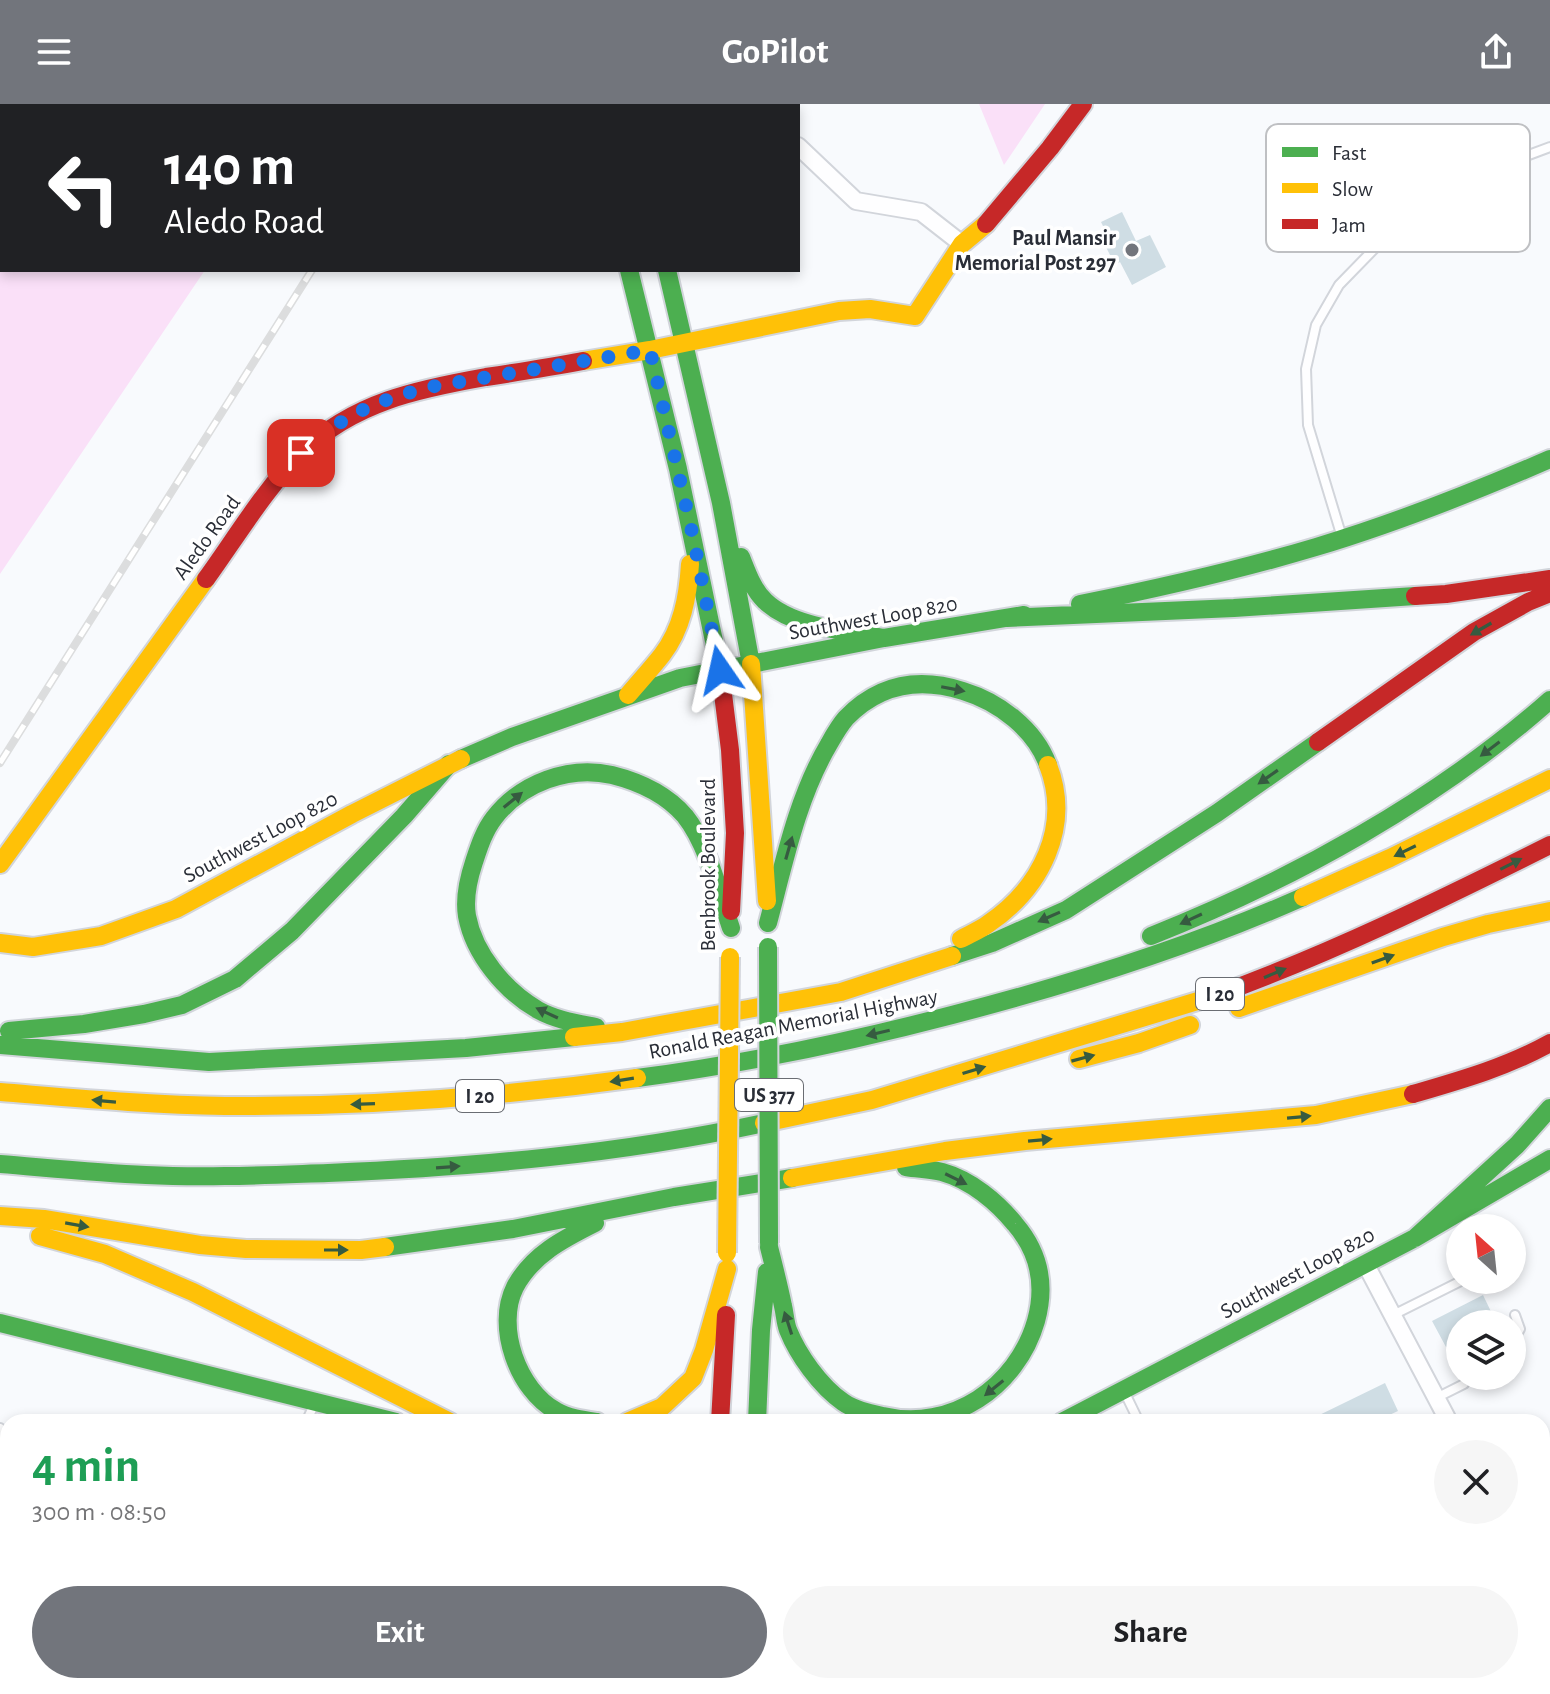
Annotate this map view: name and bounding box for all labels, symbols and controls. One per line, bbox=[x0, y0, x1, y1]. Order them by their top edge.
icon: menu bbox=[32, 30, 76, 74]
icon: share bbox=[1474, 30, 1518, 74]
text: GoPilot bbox=[722, 34, 828, 70]
legend bbox=[1266, 124, 1530, 252]
icon: left bbox=[32, 136, 136, 240]
text: 140 m bbox=[164, 139, 295, 195]
text: Fast bbox=[1332, 142, 1366, 164]
text: Slow bbox=[1332, 178, 1373, 200]
text: Aledo Road bbox=[164, 204, 324, 240]
text: Jam bbox=[1332, 214, 1366, 236]
place label: Paul Mansir Memorial Post 297 bbox=[955, 227, 1116, 274]
marker: Paul Mansir Memorial Post 297 bbox=[1123, 241, 1141, 259]
pin bbox=[267, 419, 335, 487]
icon: arrive bbox=[279, 431, 323, 475]
street label: Aledo Road bbox=[169, 492, 244, 584]
street label: Southwest Loop 820 bbox=[787, 592, 959, 644]
one-way arrow bbox=[1470, 622, 1492, 636]
position arrow bbox=[678, 628, 762, 712]
one-way arrow bbox=[940, 683, 965, 695]
one-way arrow bbox=[1480, 741, 1500, 757]
one-way arrow bbox=[1257, 769, 1278, 785]
street label: Benbrook Boulevard bbox=[697, 778, 719, 952]
street label: Southwest Loop 820 bbox=[180, 787, 341, 887]
one-way arrow bbox=[503, 792, 523, 809]
one-way arrow bbox=[784, 836, 796, 861]
one-way arrow bbox=[1393, 844, 1417, 858]
one-way arrow bbox=[1499, 858, 1522, 871]
one-way arrow bbox=[1037, 911, 1061, 924]
one-way arrow bbox=[1180, 912, 1203, 925]
one-way arrow bbox=[1371, 952, 1395, 965]
one-way arrow bbox=[1263, 966, 1287, 979]
road number: I 20 bbox=[1196, 978, 1244, 1010]
street label: Ronald Reagan Memorial Highway bbox=[647, 985, 940, 1063]
one-way arrow bbox=[535, 1006, 558, 1020]
one-way arrow bbox=[865, 1028, 890, 1040]
one-way arrow bbox=[1071, 1051, 1095, 1064]
one-way arrow bbox=[962, 1063, 986, 1076]
one-way arrow bbox=[609, 1074, 634, 1087]
road number: US 377 bbox=[735, 1079, 803, 1111]
road number: I 20 bbox=[456, 1080, 504, 1112]
one-way arrow bbox=[91, 1094, 116, 1107]
one-way arrow bbox=[350, 1098, 375, 1111]
one-way arrow bbox=[1287, 1110, 1312, 1123]
one-way arrow bbox=[1028, 1133, 1053, 1146]
one-way arrow bbox=[436, 1160, 461, 1173]
one-way arrow bbox=[945, 1172, 968, 1186]
north arrow bbox=[1446, 1214, 1526, 1294]
map controls bbox=[1446, 1214, 1526, 1390]
one-way arrow bbox=[65, 1219, 90, 1232]
street label: Southwest Loop 820 bbox=[1217, 1223, 1378, 1323]
one-way arrow bbox=[324, 1244, 349, 1256]
button: layers bbox=[1446, 1310, 1526, 1390]
one-way arrow bbox=[781, 1311, 794, 1335]
one-way arrow bbox=[984, 1379, 1004, 1396]
button: close bbox=[1434, 1440, 1518, 1524]
text: 4 min bbox=[32, 1443, 140, 1491]
text: 300 m · 08:50 bbox=[32, 1499, 166, 1525]
button: Exit bbox=[32, 1586, 767, 1678]
button: Share bbox=[783, 1586, 1518, 1678]

